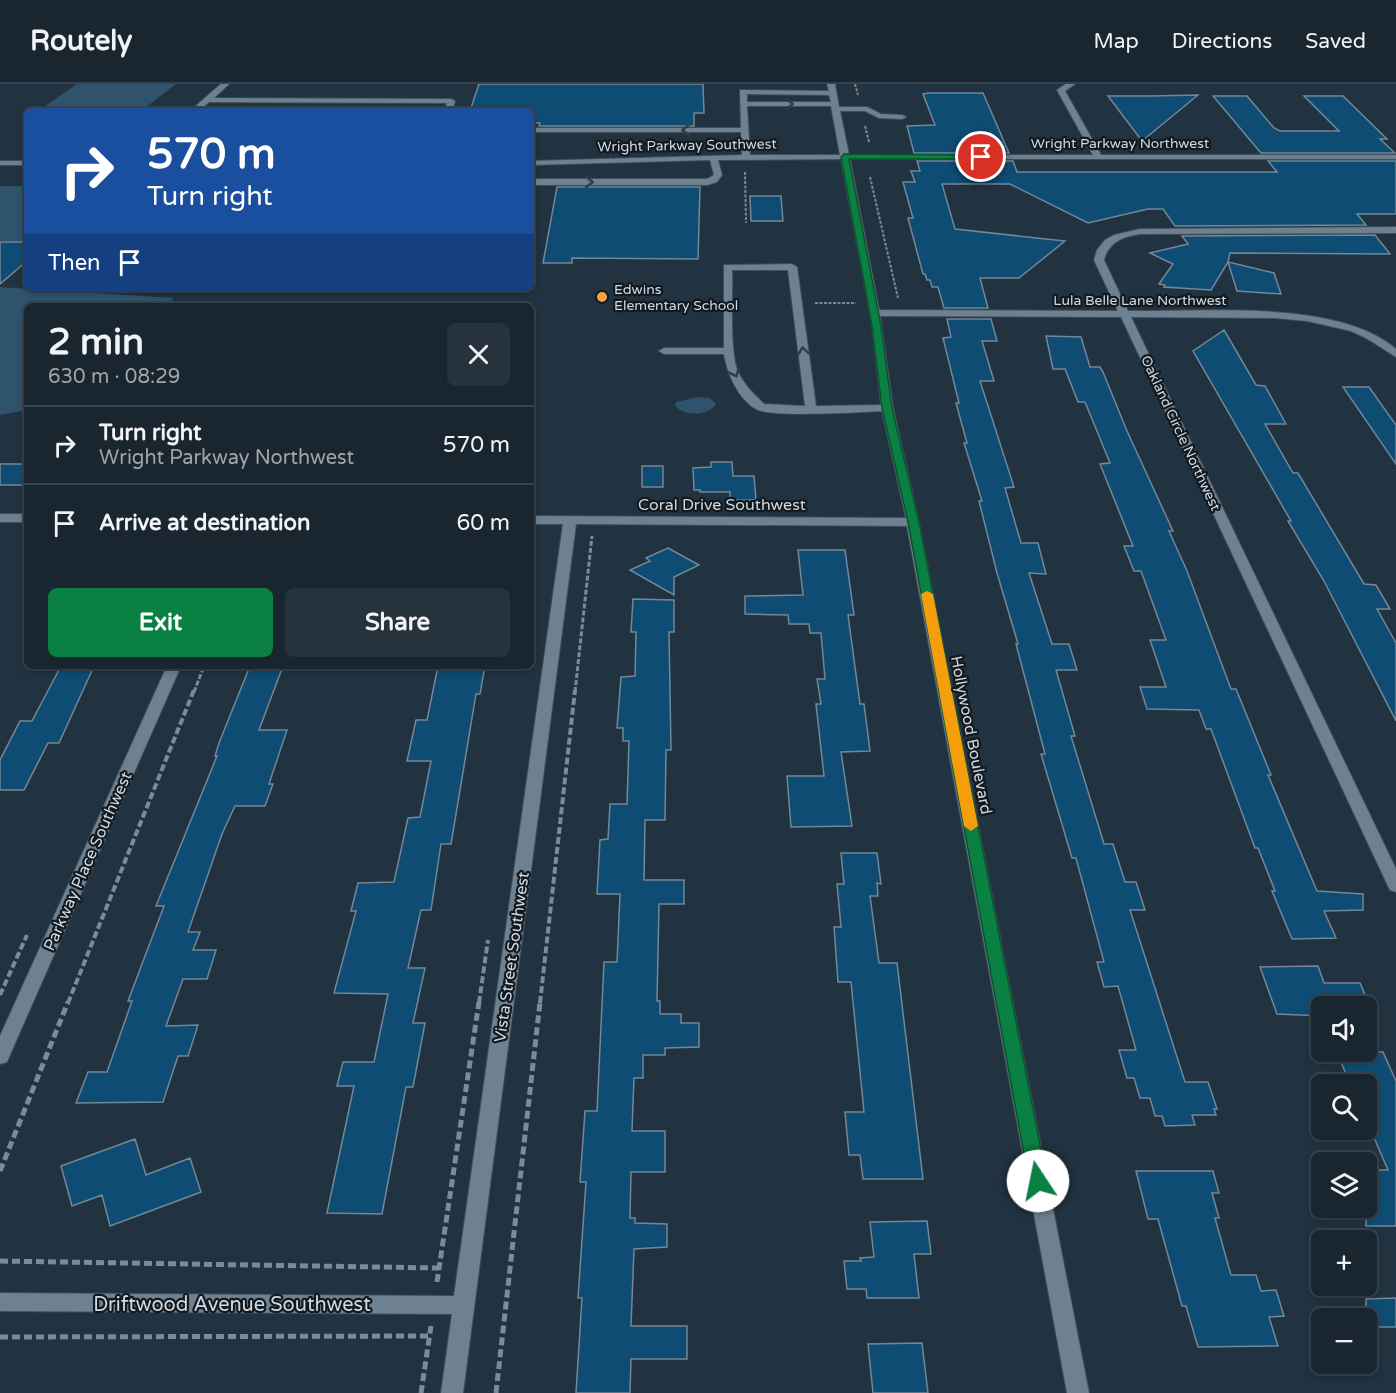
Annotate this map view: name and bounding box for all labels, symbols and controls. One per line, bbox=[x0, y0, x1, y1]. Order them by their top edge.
text: Routely bbox=[30, 24, 132, 58]
text: Map bbox=[1093, 29, 1139, 54]
text: Directions bbox=[1172, 29, 1272, 54]
text: Saved bbox=[1305, 29, 1366, 54]
one-way arrow bbox=[785, 98, 794, 110]
one-way arrow bbox=[681, 124, 690, 136]
text: 570 m bbox=[147, 129, 276, 180]
pin bbox=[955, 131, 1006, 182]
icon: right bbox=[48, 132, 126, 210]
street label: Wright Parkway Southwest bbox=[597, 135, 777, 156]
street label: Wright Parkway Northwest bbox=[1031, 135, 1210, 152]
icon: arrive bbox=[964, 140, 997, 173]
one-way arrow bbox=[585, 176, 594, 188]
text: Turn right bbox=[147, 180, 273, 213]
icon: arrive bbox=[113, 246, 146, 279]
text: Then bbox=[48, 250, 101, 276]
place label: Edwins Elementary School bbox=[614, 281, 738, 314]
marker: Edwins Elementary School bbox=[595, 290, 609, 304]
street label: Lula Belle Lane Northwest bbox=[1053, 292, 1227, 309]
text: 2 min bbox=[48, 321, 144, 364]
button: close bbox=[447, 323, 510, 386]
one-way arrow bbox=[797, 347, 809, 356]
street label: Oakland Circle Northwest bbox=[1137, 353, 1224, 514]
text: 630 m · 08:29 bbox=[48, 365, 180, 389]
one-way arrow bbox=[728, 367, 740, 378]
text: Turn right bbox=[99, 420, 201, 446]
icon: right bbox=[48, 429, 81, 462]
text: 570 m bbox=[443, 432, 510, 458]
text: Wright Parkway Northwest bbox=[99, 446, 354, 470]
street label: Coral Drive Southwest bbox=[638, 495, 806, 515]
icon: arrive bbox=[48, 507, 81, 540]
text: Arrive at destination bbox=[99, 510, 310, 536]
text: 60 m bbox=[456, 510, 510, 536]
button: Exit bbox=[48, 588, 273, 657]
button: Share bbox=[285, 588, 510, 657]
street label: Hollywood Boulevard bbox=[946, 654, 996, 816]
street label: Parkway Place Southwest bbox=[39, 769, 137, 954]
street label: Vista Street Southwest bbox=[490, 871, 534, 1044]
map controls bbox=[1311, 996, 1377, 1374]
button: sound bbox=[1311, 996, 1377, 1062]
button: search bbox=[1311, 1074, 1377, 1140]
position arrow bbox=[1006, 1149, 1070, 1213]
button: layers bbox=[1311, 1152, 1377, 1218]
button: + bbox=[1311, 1230, 1377, 1296]
street label: Driftwood Avenue Southwest bbox=[93, 1293, 371, 1317]
button: − bbox=[1311, 1308, 1377, 1374]

